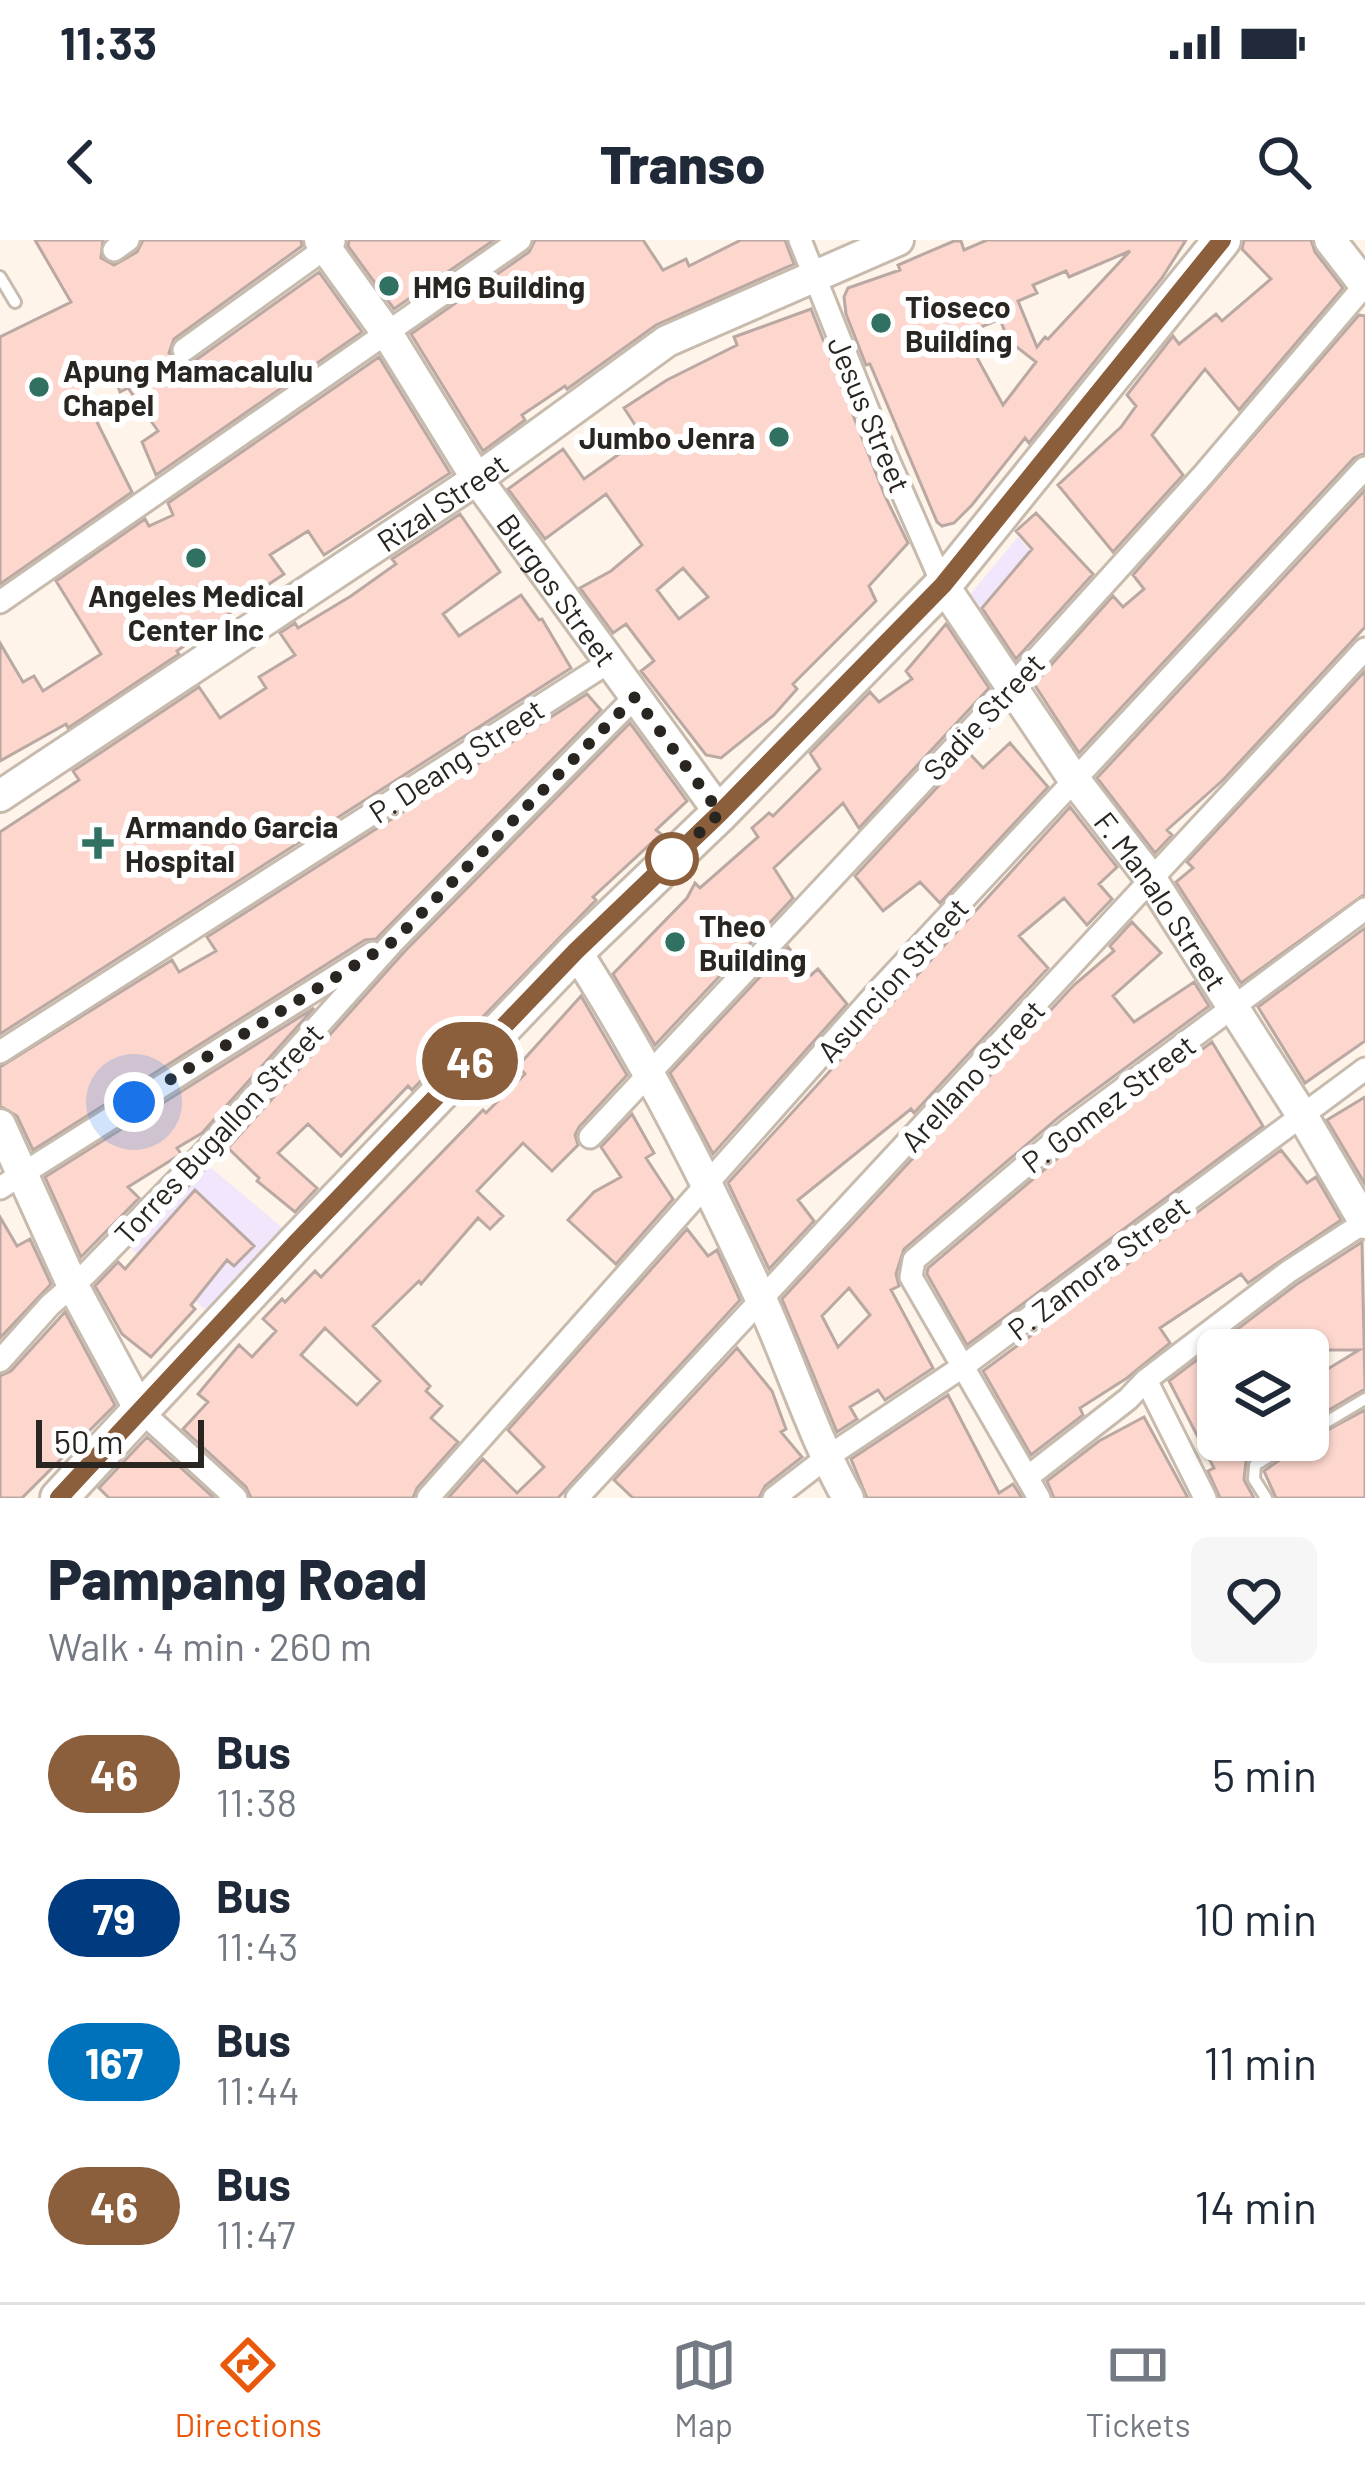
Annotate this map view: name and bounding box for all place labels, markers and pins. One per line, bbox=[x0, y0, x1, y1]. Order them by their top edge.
place label: HMG Building bbox=[413, 268, 585, 304]
marker: HMG Building bbox=[376, 273, 402, 299]
place label: Tioseco Building bbox=[905, 288, 1012, 358]
marker: Tioseco Building bbox=[868, 310, 894, 336]
place label: Apung Mamacalulu Chapel bbox=[63, 352, 313, 422]
marker: Apung Mamacalulu Chapel bbox=[26, 374, 52, 400]
place label: Jumbo Jenra bbox=[579, 419, 755, 455]
marker: Jumbo Jenra bbox=[766, 424, 792, 450]
marker: Angeles Medical Center Inc bbox=[183, 545, 209, 571]
place label: Angeles Medical Center Inc bbox=[88, 577, 304, 647]
place label: Armando Garcia Hospital bbox=[125, 808, 338, 878]
marker: Armando Garcia Hospital bbox=[82, 827, 114, 859]
unlabelled marker bbox=[647, 834, 697, 884]
place label: Theo Building bbox=[699, 907, 806, 977]
marker: Theo Building bbox=[662, 929, 688, 955]

